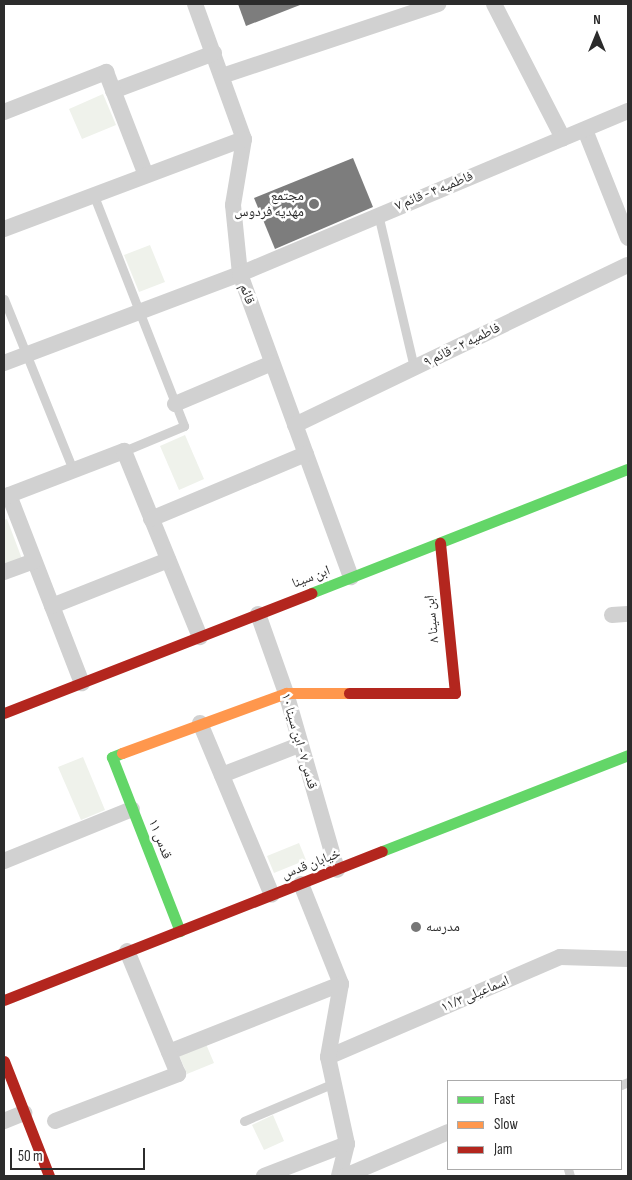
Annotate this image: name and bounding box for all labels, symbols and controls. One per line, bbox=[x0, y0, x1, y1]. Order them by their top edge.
north arrow bbox=[572, 10, 622, 60]
text: N bbox=[593, 11, 601, 28]
street label: فاطمیه ۴ - قائم ۷ bbox=[392, 168, 476, 214]
place label: مجتمع مهدیه فردوس bbox=[234, 188, 304, 220]
marker: مجتمع مهدیه فردوس bbox=[308, 198, 320, 210]
street label: قائم bbox=[236, 281, 258, 307]
street label: فاطمیه ۲ - قائم ۹ bbox=[421, 319, 503, 371]
street label: ابن سینا bbox=[290, 562, 332, 592]
street label: ابن سینا ۸ bbox=[421, 594, 443, 644]
street label: قدس ۷ - ابن سینا ۱۰ bbox=[277, 691, 321, 791]
street label: قدس ۱۱ bbox=[145, 817, 175, 861]
street label: خیابان قدس bbox=[279, 845, 343, 883]
place label: مدرسه bbox=[426, 919, 460, 935]
marker: مدرسه bbox=[410, 921, 422, 933]
street label: اسماعیلی ۱۱/۳ bbox=[438, 972, 512, 1016]
legend bbox=[447, 1080, 622, 1170]
text: Fast bbox=[494, 1090, 515, 1109]
text: Slow bbox=[494, 1115, 518, 1134]
scale bar bbox=[12, 1138, 148, 1170]
text: Jam bbox=[494, 1140, 512, 1159]
text: 50 m bbox=[18, 1147, 43, 1166]

